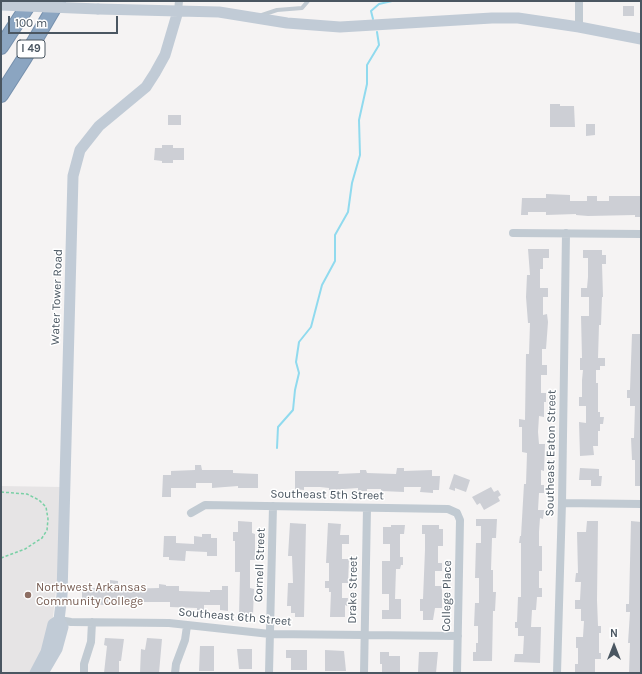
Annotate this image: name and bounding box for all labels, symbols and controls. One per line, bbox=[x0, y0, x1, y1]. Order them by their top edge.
scale bar bbox=[10, 8, 120, 34]
text: 100 m bbox=[15, 16, 47, 30]
road number: I 49 bbox=[17, 40, 45, 58]
street label: Water Tower Road bbox=[48, 249, 66, 345]
street label: Southeast Eaton Street bbox=[543, 390, 559, 516]
street label: Southeast 5th Street bbox=[270, 487, 384, 503]
street label: Cornell Street bbox=[252, 528, 268, 602]
street label: Drake Street bbox=[345, 556, 361, 624]
street label: College Place bbox=[439, 560, 455, 632]
place label: Northwest Arkansas Community College bbox=[36, 581, 146, 609]
marker: Northwest Arkansas Community College bbox=[23, 590, 33, 600]
street label: Southeast 6th Street bbox=[178, 605, 292, 629]
north arrow bbox=[594, 626, 634, 666]
text: N bbox=[610, 627, 618, 640]

